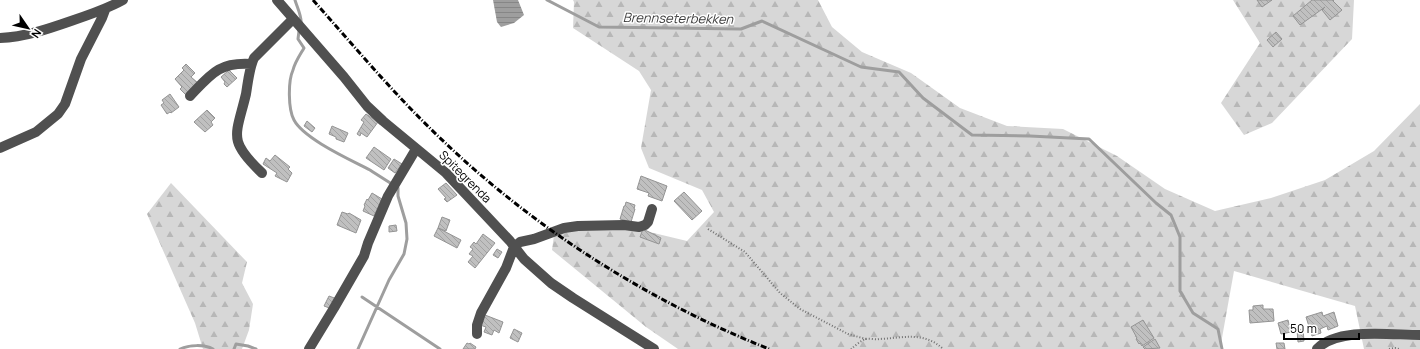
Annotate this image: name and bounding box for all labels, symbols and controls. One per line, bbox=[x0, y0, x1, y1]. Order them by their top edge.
north arrow bbox=[8, 8, 48, 48]
water label: Brennseterbekken bbox=[623, 8, 735, 28]
text: N bbox=[28, 26, 45, 41]
street label: Spitegrenda bbox=[435, 147, 495, 207]
scale bar bbox=[1284, 315, 1359, 341]
text: 50 m bbox=[1290, 320, 1317, 337]

